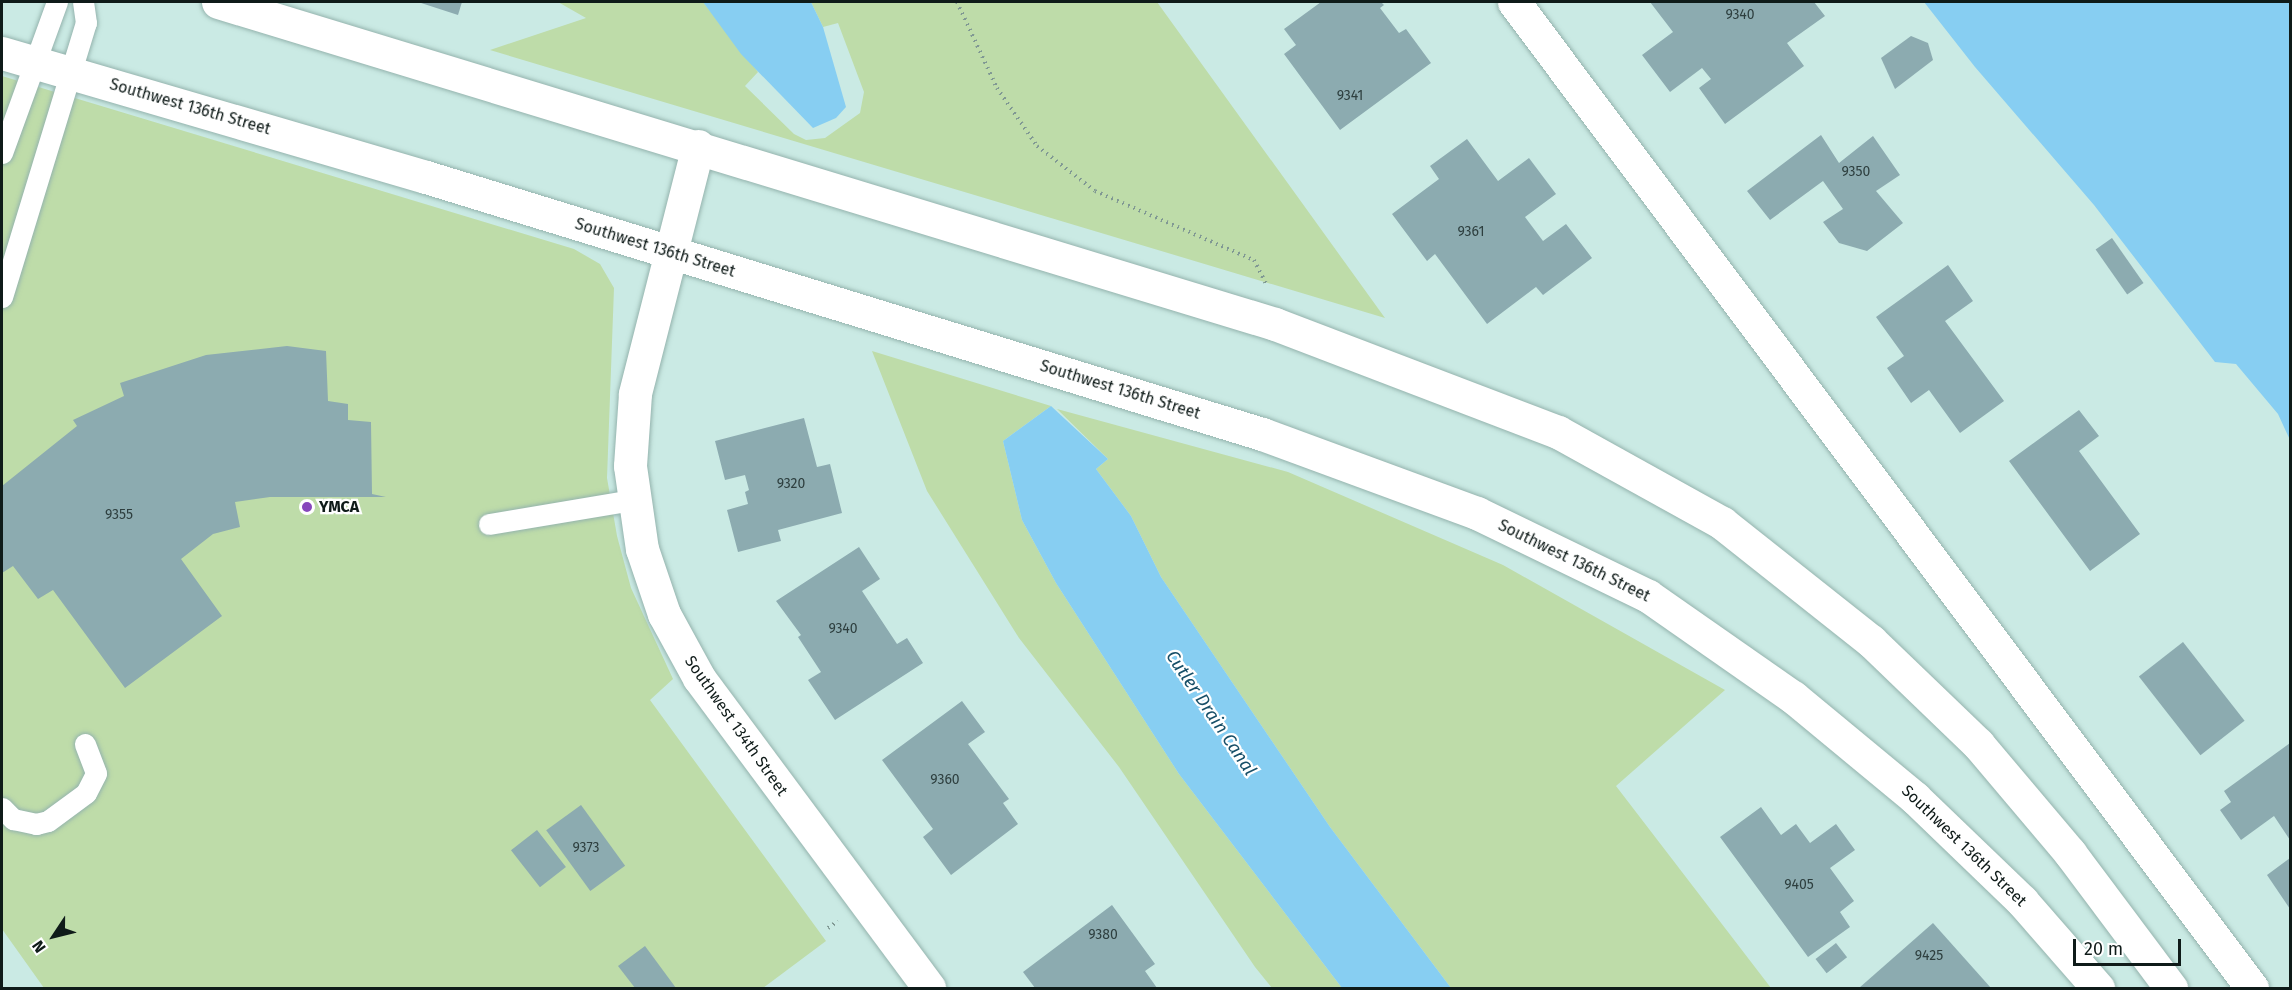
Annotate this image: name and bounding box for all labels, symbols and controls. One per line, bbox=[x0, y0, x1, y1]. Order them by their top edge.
house number: 9340 bbox=[1725, 7, 1755, 23]
street label: Southwest 136th Street bbox=[107, 75, 273, 139]
house number: 9341 bbox=[1337, 88, 1363, 104]
house number: 9350 bbox=[1842, 164, 1870, 180]
street label: Southwest 136th Street bbox=[573, 214, 737, 282]
house number: 9361 bbox=[1458, 224, 1484, 240]
street label: Southwest 136th Street bbox=[1038, 356, 1202, 424]
house number: 9320 bbox=[777, 476, 805, 492]
place label: YMCA bbox=[319, 497, 359, 517]
marker: YMCA bbox=[300, 500, 314, 514]
house number: 9355 bbox=[105, 507, 133, 523]
street label: Southwest 136th Street bbox=[1495, 516, 1653, 606]
house number: 9340 bbox=[828, 621, 858, 637]
water label: Cutler Drain Canal bbox=[1161, 646, 1261, 780]
street label: Southwest 134th Street bbox=[680, 652, 792, 800]
house number: 9360 bbox=[930, 772, 960, 788]
street label: Southwest 136th Street bbox=[1897, 781, 2031, 911]
house number: 9373 bbox=[572, 840, 600, 856]
house number: 9405 bbox=[1784, 877, 1814, 893]
north arrow bbox=[24, 906, 84, 966]
house number: 9380 bbox=[1088, 927, 1118, 943]
scale bar bbox=[2076, 927, 2184, 965]
text: N bbox=[28, 937, 50, 956]
text: 20 m bbox=[2084, 938, 2123, 960]
house number: 9425 bbox=[1915, 948, 1943, 964]

